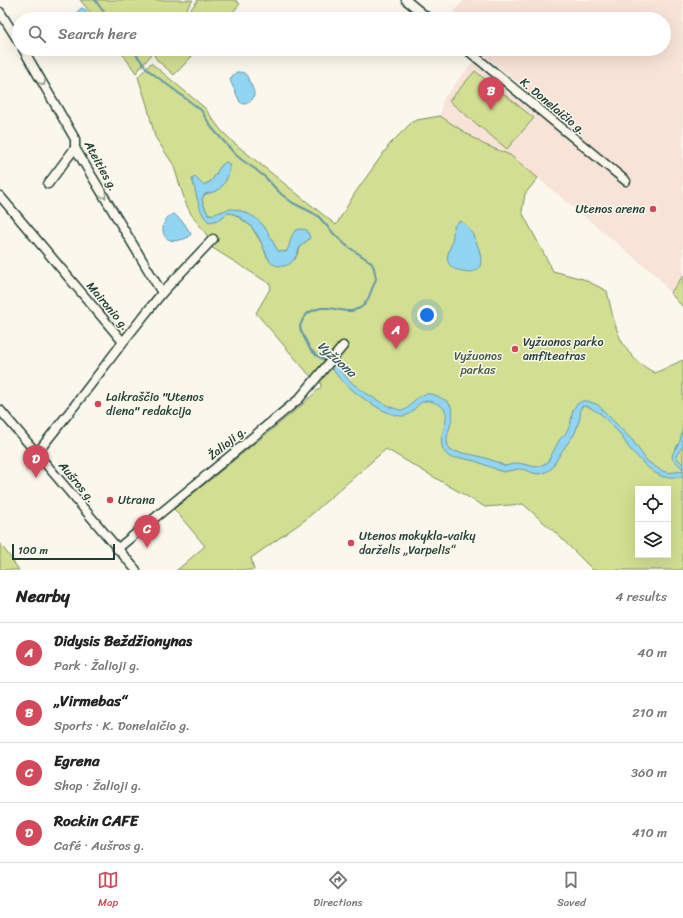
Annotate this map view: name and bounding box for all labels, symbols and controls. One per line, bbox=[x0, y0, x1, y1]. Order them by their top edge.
search box bbox=[12, 12, 671, 56]
text: Search here bbox=[58, 21, 137, 47]
icon: search bbox=[26, 23, 48, 45]
street label: K. Donelaičio g. bbox=[515, 72, 591, 140]
pin: B bbox=[478, 77, 504, 110]
one-way arrow bbox=[38, 79, 46, 86]
street label: Ateities g. bbox=[78, 136, 124, 195]
one-way arrow bbox=[99, 192, 106, 199]
place label: Utenos arena bbox=[575, 198, 646, 220]
marker: Utenos arena bbox=[648, 204, 658, 214]
street label: Maironio g. bbox=[81, 276, 135, 336]
your location bbox=[417, 305, 437, 325]
pin: A bbox=[383, 316, 409, 349]
place label: Vyžuonos parko amfiteatras bbox=[523, 331, 604, 367]
water label: Vyžuona bbox=[312, 335, 363, 384]
marker: Vyžuonos parko amfiteatras bbox=[510, 344, 520, 354]
park label: Vyžuonos parkas bbox=[454, 345, 502, 381]
place label: Laikraščio "Utenos diena" redakcija bbox=[106, 386, 204, 422]
marker: Laikraščio "Utenos diena" redakcija bbox=[93, 399, 103, 409]
street label: Žalioji g. bbox=[202, 420, 252, 466]
pin: D bbox=[23, 445, 49, 478]
street label: Aušros g. bbox=[52, 455, 101, 508]
map controls bbox=[635, 486, 671, 558]
button: locate bbox=[635, 486, 671, 522]
place label: Utrana bbox=[118, 489, 156, 511]
marker: Utrana bbox=[105, 495, 115, 505]
pin: C bbox=[134, 515, 160, 548]
button: layers bbox=[635, 522, 671, 558]
place label: Utenos mokykla-vaikų darželis „Varpelis“ bbox=[359, 525, 476, 561]
marker: Utenos mokykla-vaikų darželis „Varpelis“ bbox=[346, 538, 356, 548]
text: 100 m bbox=[18, 541, 48, 560]
scale bar bbox=[12, 542, 115, 561]
text: Nearby bbox=[16, 581, 70, 611]
text: 4 results bbox=[615, 585, 667, 608]
text: Didysis Beždžionynas bbox=[54, 628, 192, 654]
text: A bbox=[25, 641, 33, 664]
text: 40 m bbox=[637, 641, 667, 664]
text: Park · Žalioji g. bbox=[54, 654, 140, 677]
text: „Virmebas“ bbox=[54, 688, 127, 714]
text: B bbox=[25, 701, 33, 724]
text: 210 m bbox=[632, 701, 667, 724]
text: Sports · K. Donelaičio g. bbox=[54, 714, 190, 737]
text: Egrena bbox=[54, 748, 99, 774]
text: C bbox=[25, 761, 33, 784]
text: 360 m bbox=[631, 761, 667, 784]
text: Shop · Žalioji g. bbox=[54, 774, 142, 797]
text: Rockin CAFE bbox=[54, 808, 138, 834]
text: D bbox=[25, 821, 33, 844]
text: 410 m bbox=[632, 821, 667, 844]
text: Café · Aušros g. bbox=[54, 834, 145, 857]
tab: Map bbox=[97, 869, 119, 912]
tab: Directions bbox=[313, 869, 363, 912]
tab: Saved bbox=[557, 869, 586, 912]

